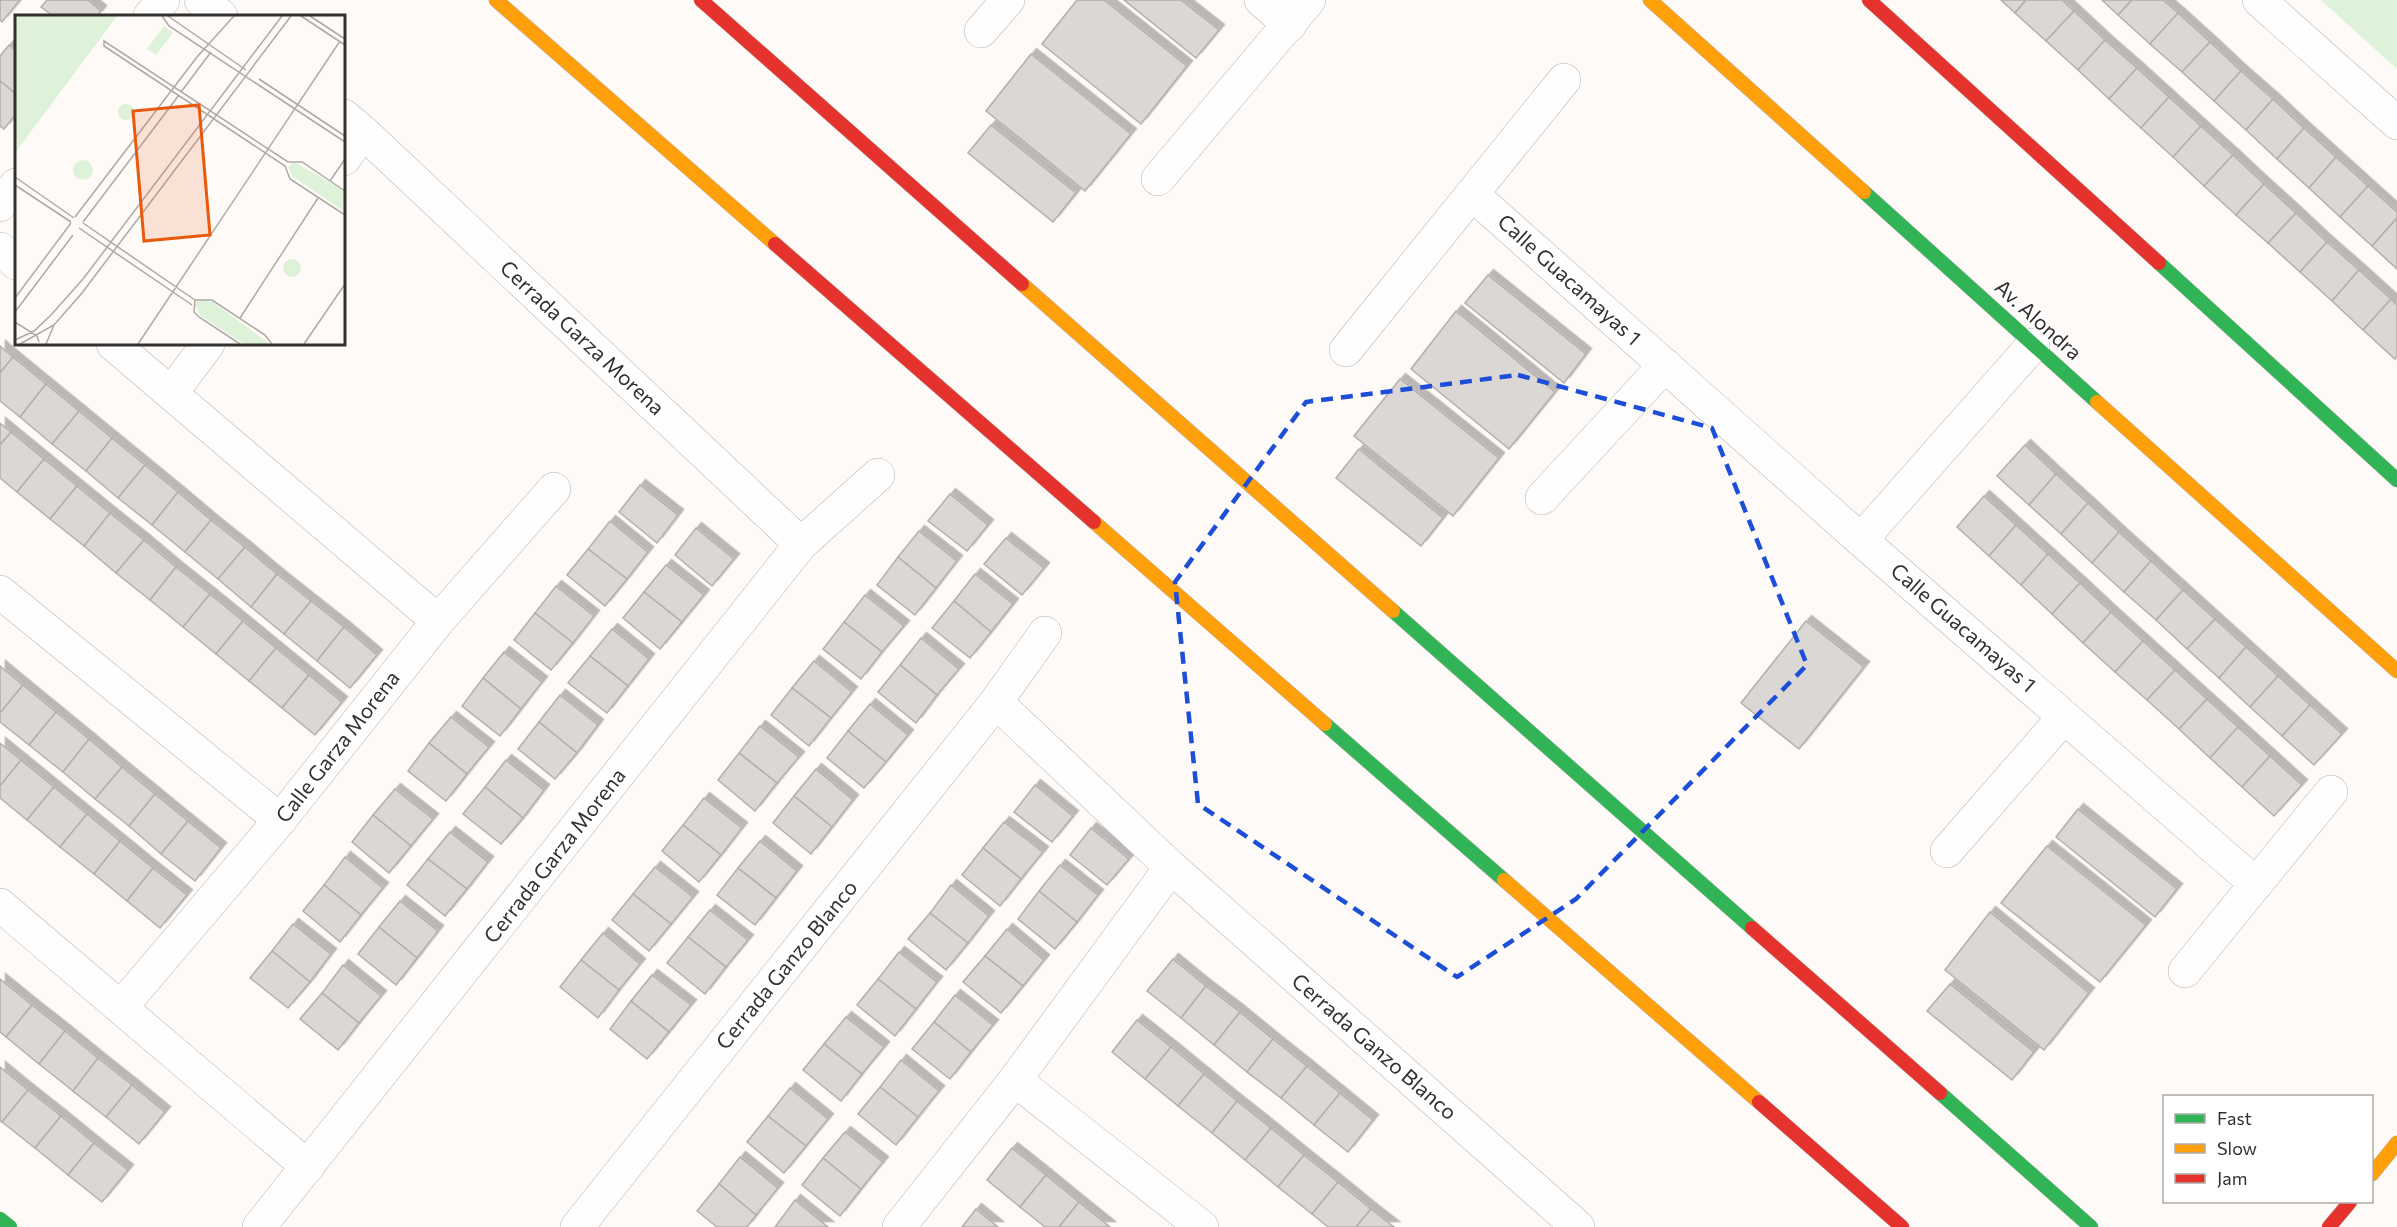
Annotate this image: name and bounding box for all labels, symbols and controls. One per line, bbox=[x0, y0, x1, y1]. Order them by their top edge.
inset map bbox=[15, 15, 345, 345]
street label: Calle Guacamayas 1 bbox=[1493, 208, 1647, 350]
street label: Cerrada Garza Morena bbox=[496, 254, 670, 419]
street label: Av. Alondra bbox=[1990, 273, 2088, 364]
street label: Calle Guacamayas 1 bbox=[1886, 557, 2042, 697]
street label: Calle Garza Morena bbox=[270, 665, 404, 827]
street label: Cerrada Garza Morena bbox=[478, 763, 630, 948]
street label: Cerrada Ganzo Blanco bbox=[710, 874, 862, 1054]
street label: Cerrada Ganzo Blanco bbox=[1287, 967, 1463, 1124]
legend bbox=[2163, 1095, 2373, 1203]
text: Fast bbox=[2217, 1107, 2252, 1129]
text: Slow bbox=[2217, 1137, 2257, 1159]
text: Jam bbox=[2217, 1167, 2247, 1189]

